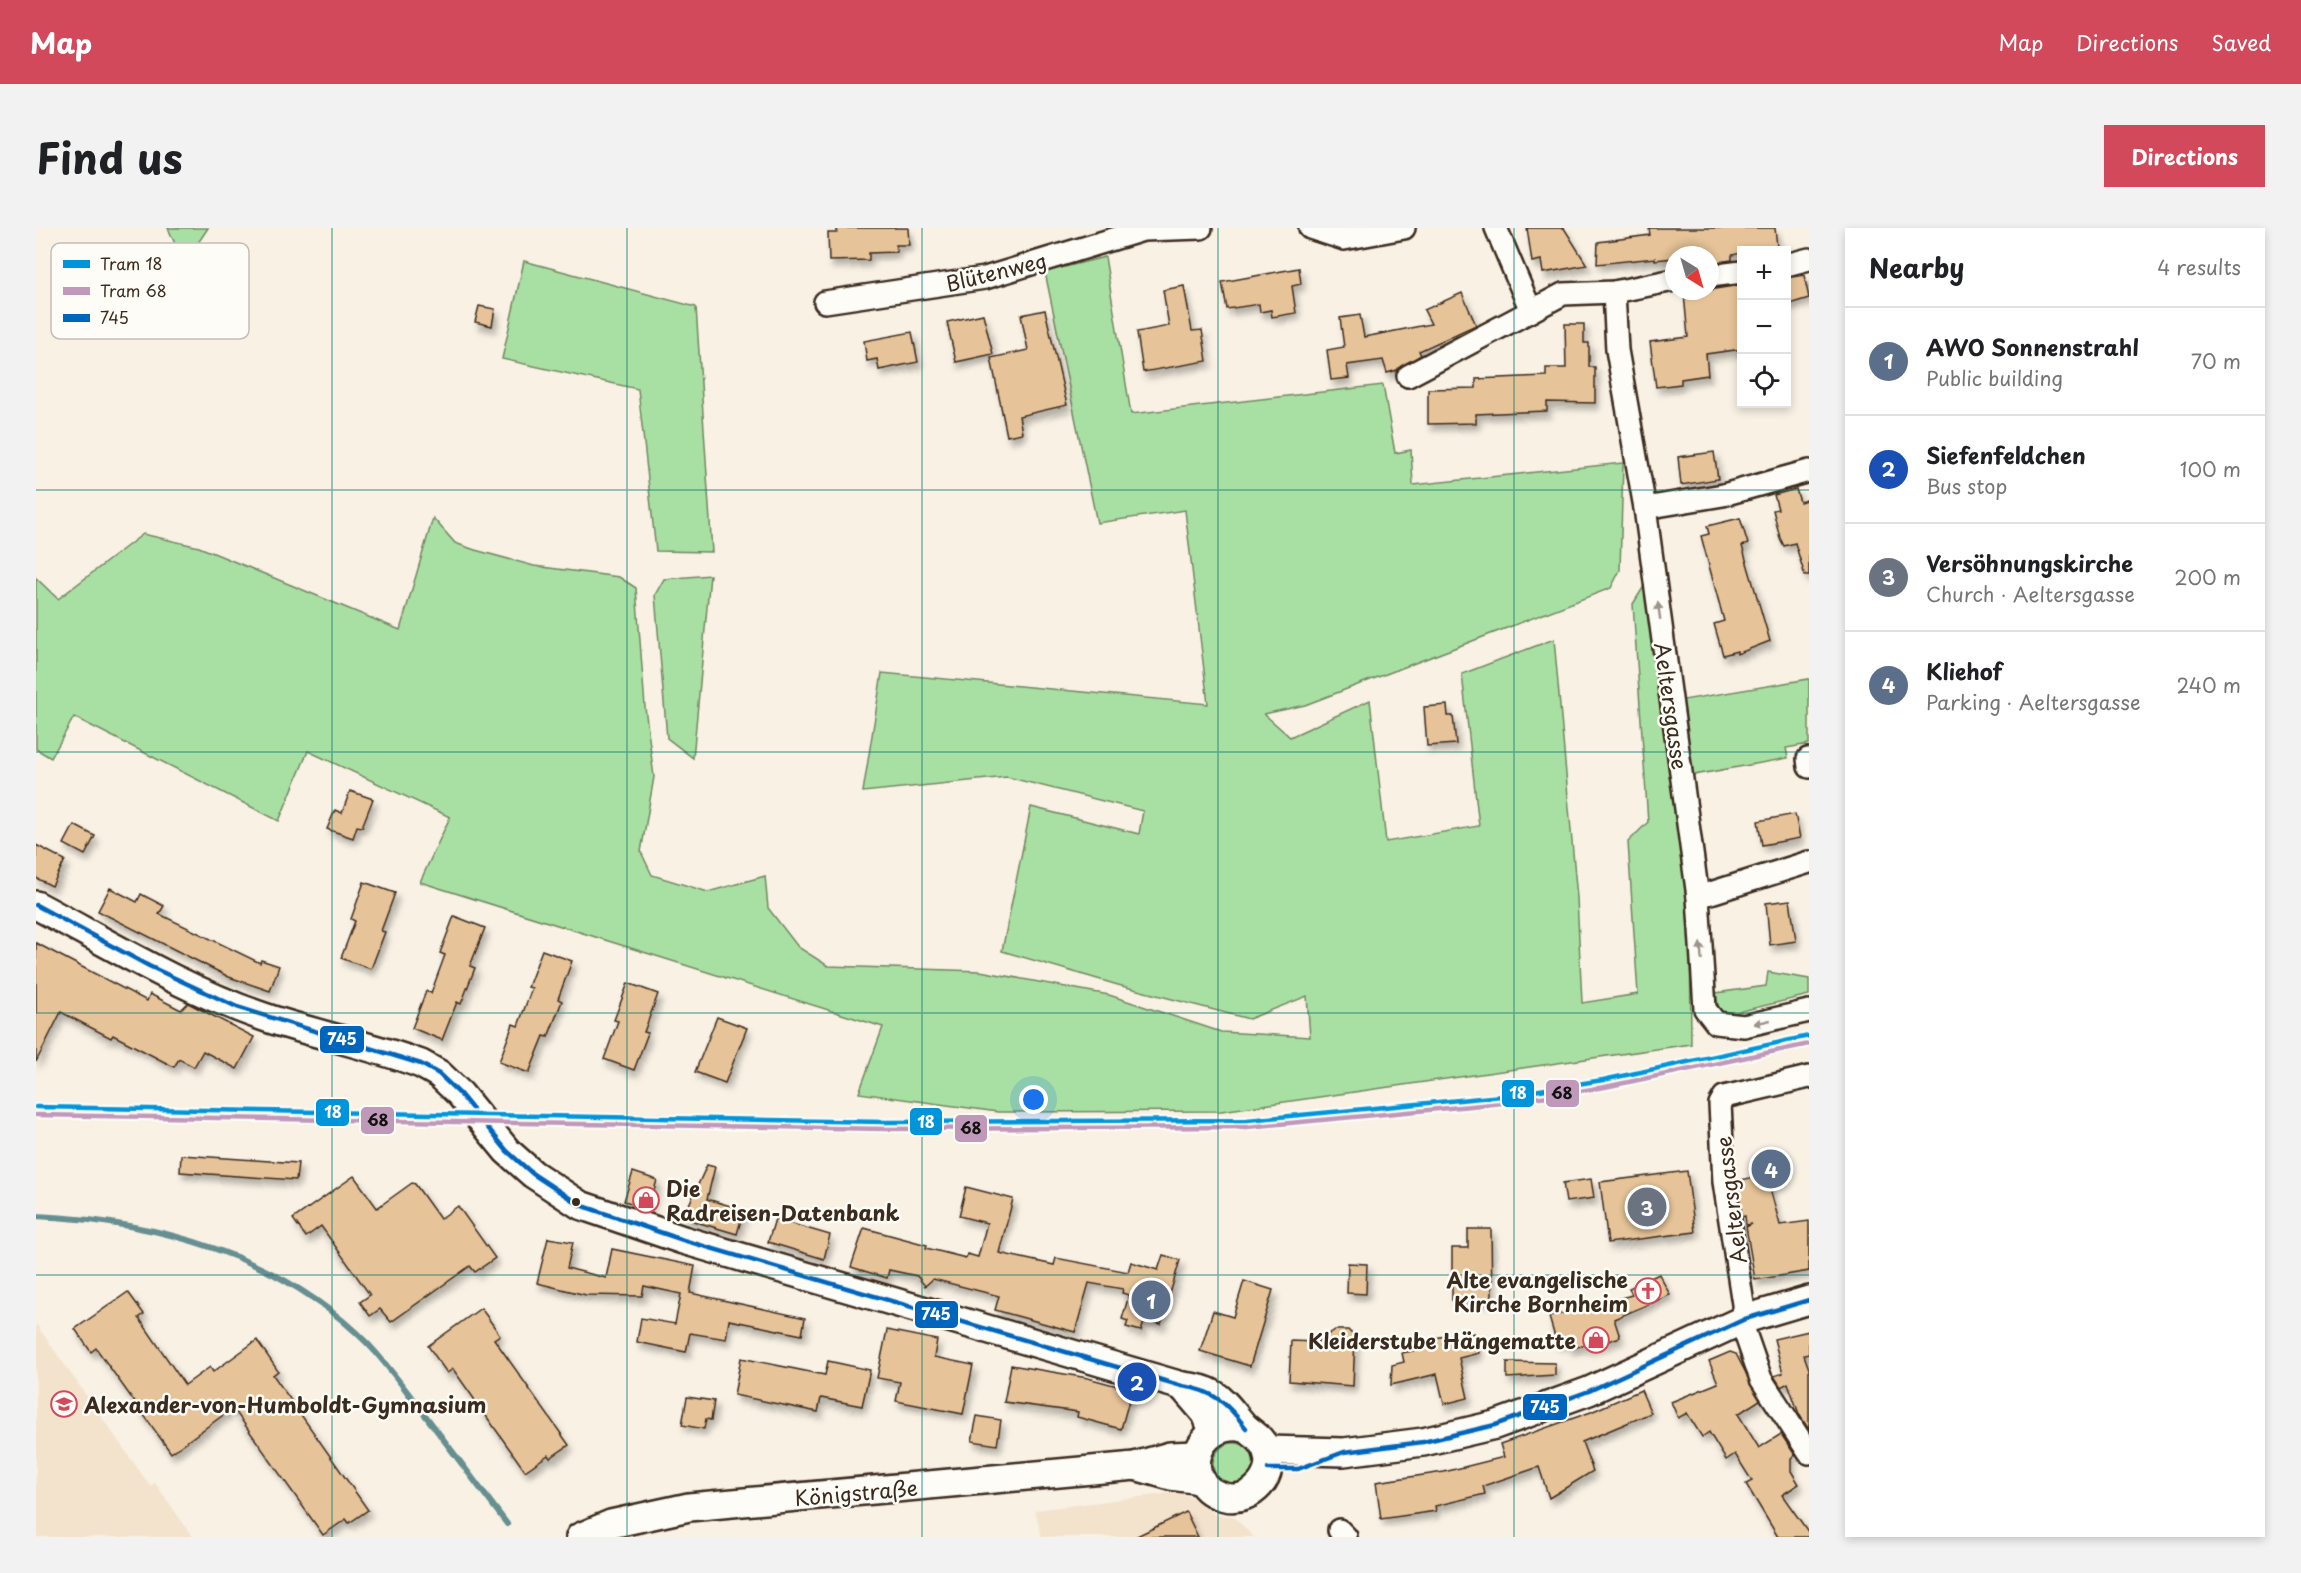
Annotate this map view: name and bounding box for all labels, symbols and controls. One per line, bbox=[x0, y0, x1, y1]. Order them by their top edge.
text: Map bbox=[30, 21, 92, 64]
text: Map bbox=[1998, 26, 2043, 58]
text: Directions bbox=[2076, 26, 2178, 58]
text: Saved bbox=[2211, 26, 2271, 58]
text: Find us bbox=[36, 125, 183, 188]
button: Directions bbox=[2104, 125, 2265, 187]
legend bbox=[51, 243, 249, 339]
street label: Blütenweg bbox=[942, 243, 1050, 299]
north arrow bbox=[1665, 246, 1719, 300]
map controls bbox=[1737, 246, 1791, 408]
button: + bbox=[1737, 246, 1791, 300]
text: Nearby bbox=[1869, 248, 1964, 287]
text: Tram 18 bbox=[100, 251, 163, 275]
text: 4 results bbox=[2157, 252, 2241, 282]
text: Tram 68 bbox=[100, 278, 167, 302]
button: − bbox=[1737, 300, 1791, 354]
text: 745 bbox=[100, 305, 129, 329]
text: AWO Sonnenstrahl bbox=[1926, 330, 2139, 363]
text: 1 bbox=[1884, 346, 1893, 376]
text: 70 m bbox=[2191, 346, 2241, 376]
button: locate bbox=[1737, 354, 1791, 408]
text: Public building bbox=[1926, 363, 2063, 393]
text: Siefenfeldchen bbox=[1926, 438, 2086, 471]
text: 2 bbox=[1881, 454, 1896, 484]
text: 100 m bbox=[2180, 454, 2241, 484]
text: Bus stop bbox=[1926, 471, 2007, 501]
text: Versöhnungskirche bbox=[1926, 546, 2133, 579]
text: 3 bbox=[1882, 562, 1895, 592]
text: 200 m bbox=[2174, 562, 2241, 592]
text: Church · Aeltersgasse bbox=[1926, 579, 2135, 609]
one-way arrow bbox=[1654, 602, 1663, 621]
street label: Aeltersgasse bbox=[1647, 640, 1697, 772]
text: Kliehof bbox=[1926, 654, 2003, 687]
text: 4 bbox=[1882, 670, 1895, 700]
text: 240 m bbox=[2176, 670, 2241, 700]
text: Parking · Aeltersgasse bbox=[1926, 687, 2141, 717]
one-way arrow bbox=[1696, 941, 1705, 960]
one-way arrow bbox=[1753, 1017, 1772, 1027]
line badge: 745 bbox=[319, 1025, 365, 1054]
text: 745 bbox=[327, 1026, 357, 1050]
line badge: 18 bbox=[1501, 1079, 1535, 1108]
line badge: 68 bbox=[1545, 1079, 1580, 1108]
text: 18 bbox=[1509, 1080, 1527, 1104]
text: 68 bbox=[1551, 1080, 1573, 1104]
your location bbox=[1019, 1085, 1048, 1114]
line badge: 18 bbox=[315, 1098, 350, 1127]
text: 18 bbox=[324, 1099, 342, 1123]
line badge: 68 bbox=[360, 1106, 395, 1135]
text: 68 bbox=[367, 1107, 389, 1131]
line badge: 18 bbox=[909, 1107, 943, 1136]
text: 18 bbox=[917, 1109, 935, 1133]
line badge: 68 bbox=[954, 1114, 988, 1143]
text: 68 bbox=[960, 1115, 982, 1139]
street label: Aeltersgasse bbox=[1706, 1134, 1754, 1266]
pin: 4 bbox=[1752, 1146, 1790, 1192]
place label: Die Radreisen-Datenbank bbox=[666, 1172, 900, 1228]
pin: 3 bbox=[1628, 1184, 1666, 1230]
shop icon: Die Radreisen-Datenbank bbox=[631, 1185, 661, 1215]
unlabelled marker bbox=[570, 1196, 582, 1208]
place label: Alte evangelische Kirche Bornheim bbox=[1447, 1263, 1628, 1319]
church icon: Alte evangelische Kirche Bornheim bbox=[1633, 1276, 1663, 1306]
pin: 1 bbox=[1132, 1278, 1170, 1322]
line badge: 745 bbox=[914, 1300, 959, 1329]
text: 745 bbox=[921, 1301, 951, 1325]
place label: Kleiderstube Hängematte bbox=[1308, 1324, 1576, 1356]
shop icon: Kleiderstube Hängematte bbox=[1581, 1325, 1611, 1355]
pin: 2 bbox=[1118, 1360, 1156, 1404]
place label: Alexander-von-Humboldt-Gymnasium bbox=[83, 1388, 486, 1420]
school or university icon: Alexander-von-Humboldt-Gymnasium bbox=[49, 1389, 79, 1419]
line badge: 745 bbox=[1522, 1393, 1568, 1421]
text: 745 bbox=[1530, 1394, 1560, 1418]
street label: Königstraße bbox=[793, 1471, 919, 1513]

